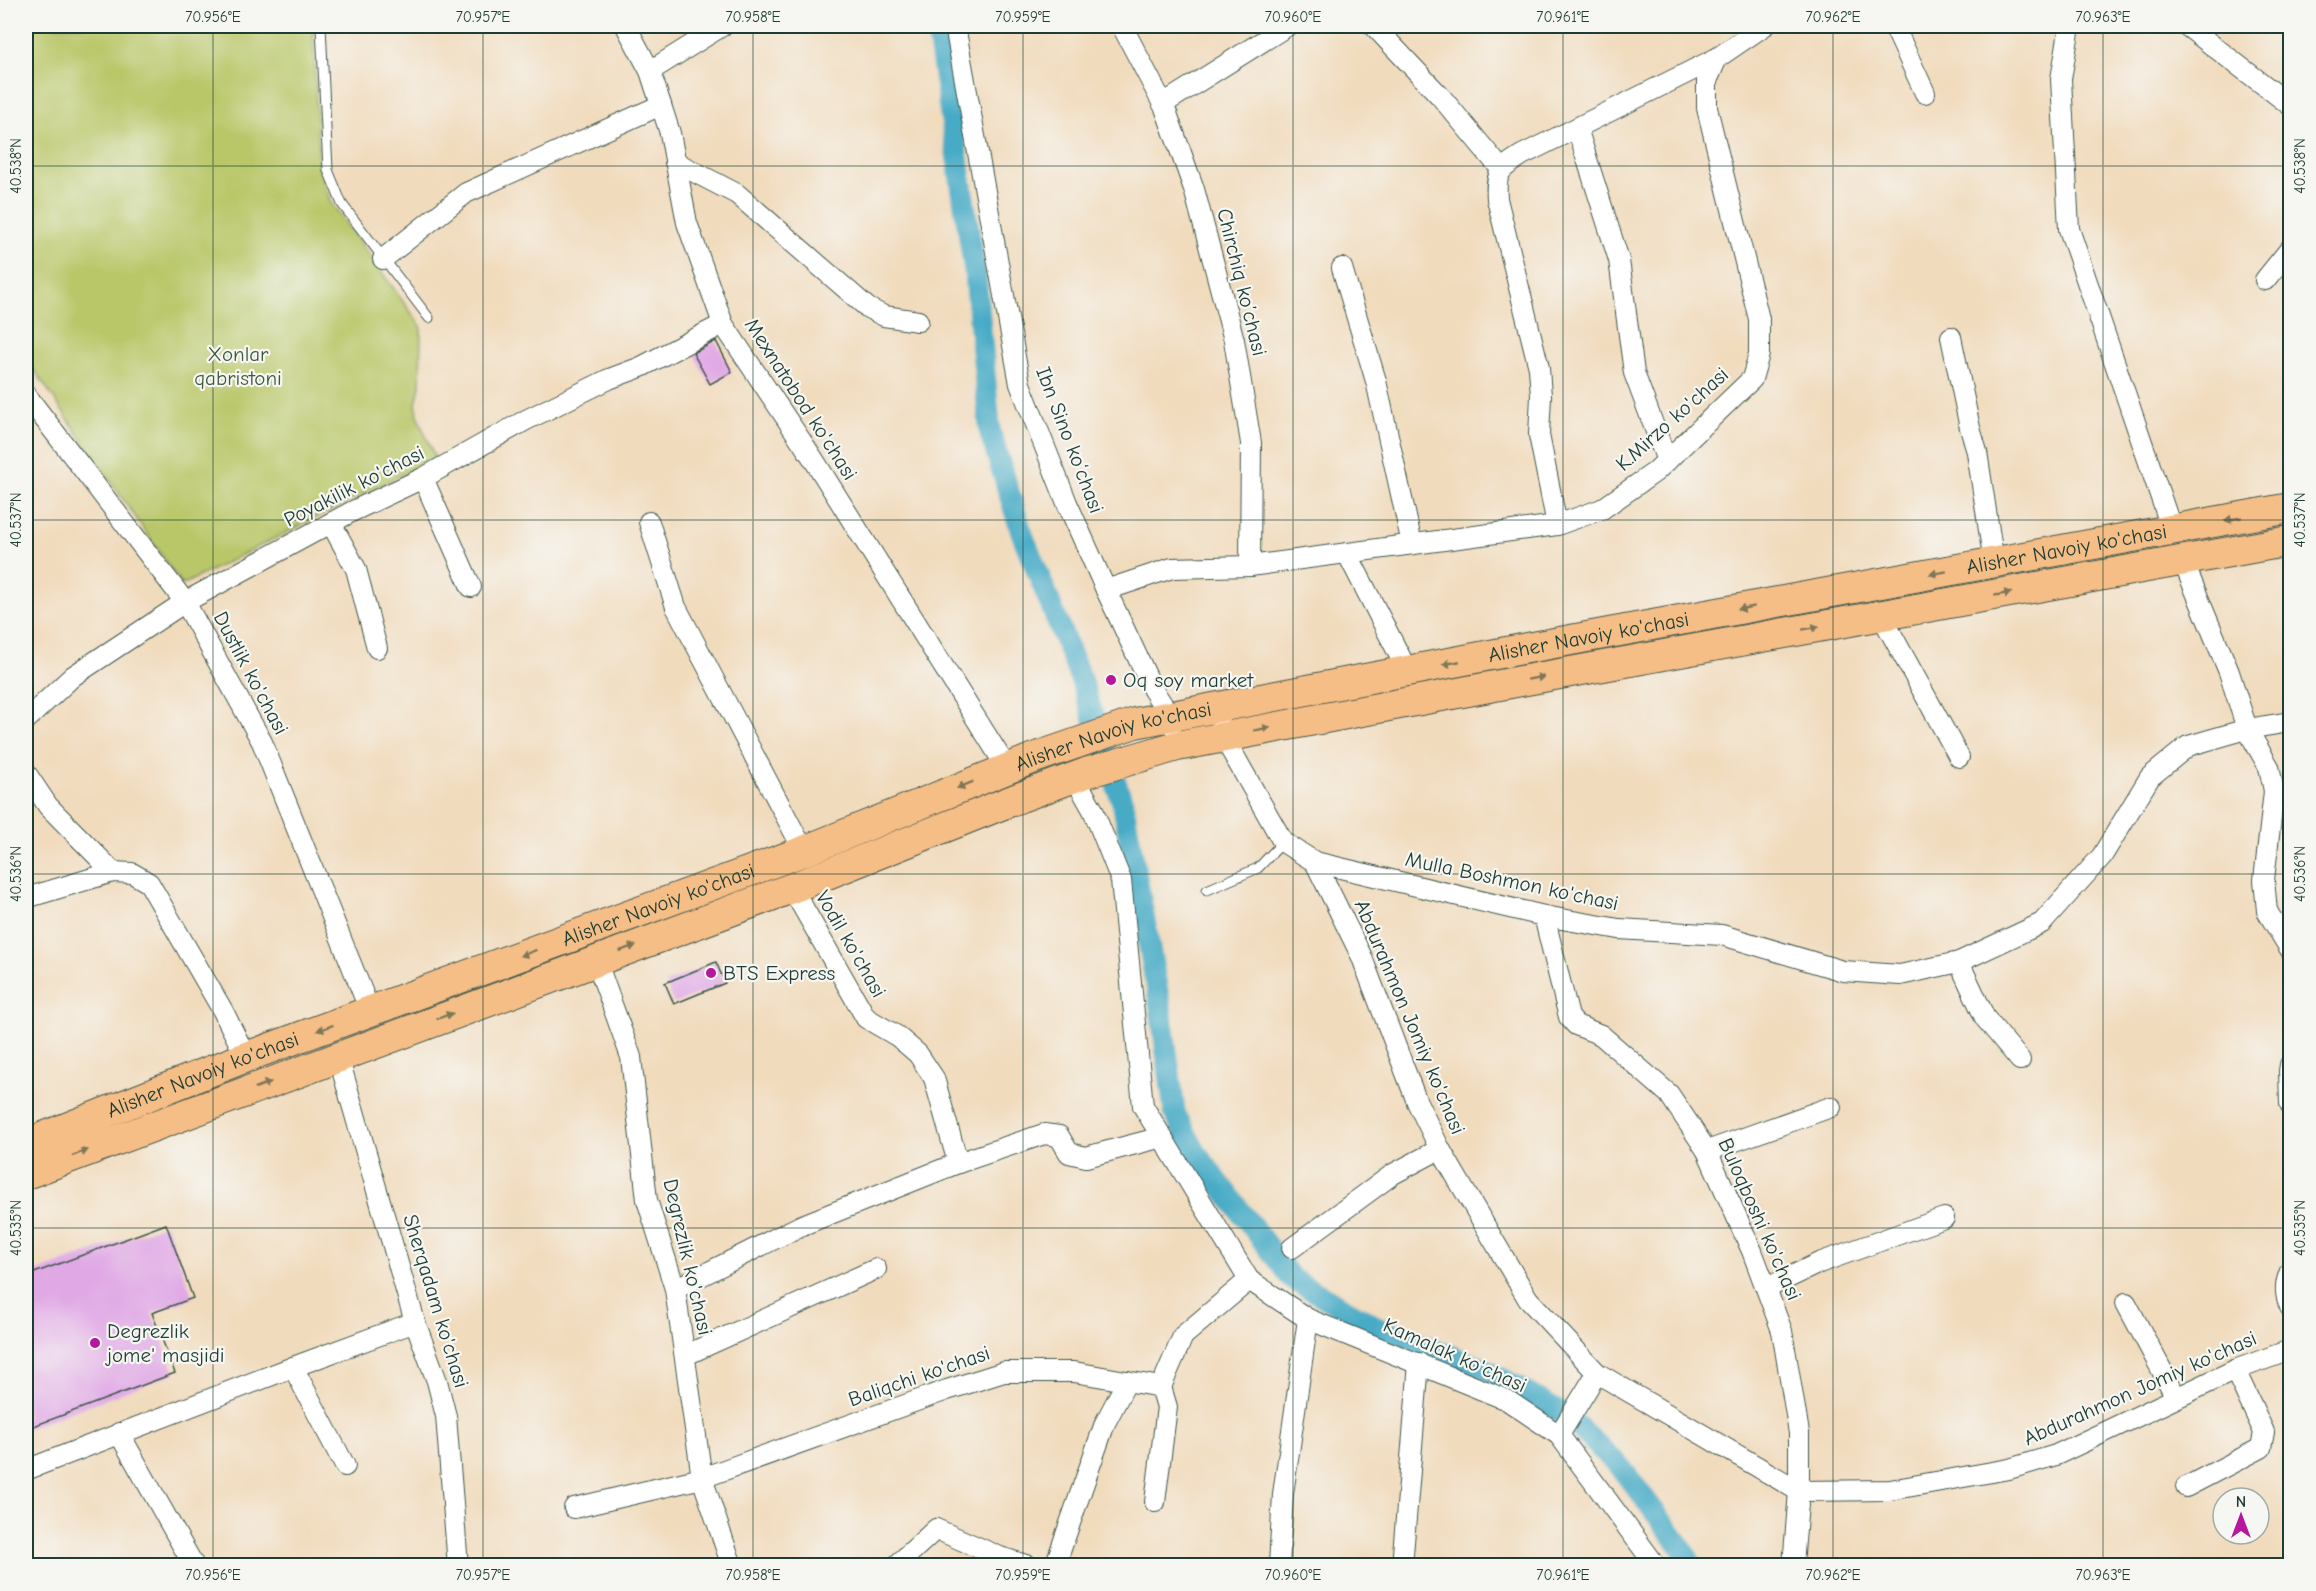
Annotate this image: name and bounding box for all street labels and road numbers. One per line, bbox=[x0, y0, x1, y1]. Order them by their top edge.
street label: Chirchiq ko’chasi bbox=[1212, 206, 1272, 358]
street label: Mexnatobod ko'chasi bbox=[740, 314, 862, 484]
street label: K.Mirzo ko'chasi bbox=[1611, 362, 1733, 476]
street label: Ibn Sino ko‘chasi bbox=[1031, 364, 1109, 516]
street label: Poyakilik ko'chasi bbox=[280, 440, 428, 532]
street label: Alisher Navoiy ko'chasi bbox=[1964, 519, 2169, 579]
street label: Dustlik ko'chasi bbox=[209, 607, 293, 739]
street label: Alisher Navoiy ko'chasi bbox=[1486, 607, 1691, 667]
street label: Alisher Navoiy ko'chasi bbox=[1012, 697, 1213, 776]
street label: Mulla Boshmon ko'chasi bbox=[1403, 847, 1621, 915]
street label: Alisher Navoiy ko'chasi bbox=[559, 858, 758, 951]
street label: Vodil ko'chasi bbox=[811, 886, 891, 1002]
street label: Abdurahmon Jomiy ko'chasi bbox=[1350, 896, 1470, 1138]
street label: Alisher Navoiy ko'chasi bbox=[104, 1027, 302, 1123]
street label: Buloqboshi ko'chasi bbox=[1713, 1134, 1807, 1304]
street label: Degrezlik ko'chasi bbox=[658, 1177, 718, 1337]
street label: Sherqadam ko'chasi bbox=[398, 1211, 474, 1391]
street label: Kamalak ko'chasi bbox=[1380, 1313, 1530, 1397]
street label: Abdurahmon Jomiy ko'chasi bbox=[2020, 1326, 2260, 1450]
street label: Baliqchi ko'chasi bbox=[845, 1341, 993, 1411]

